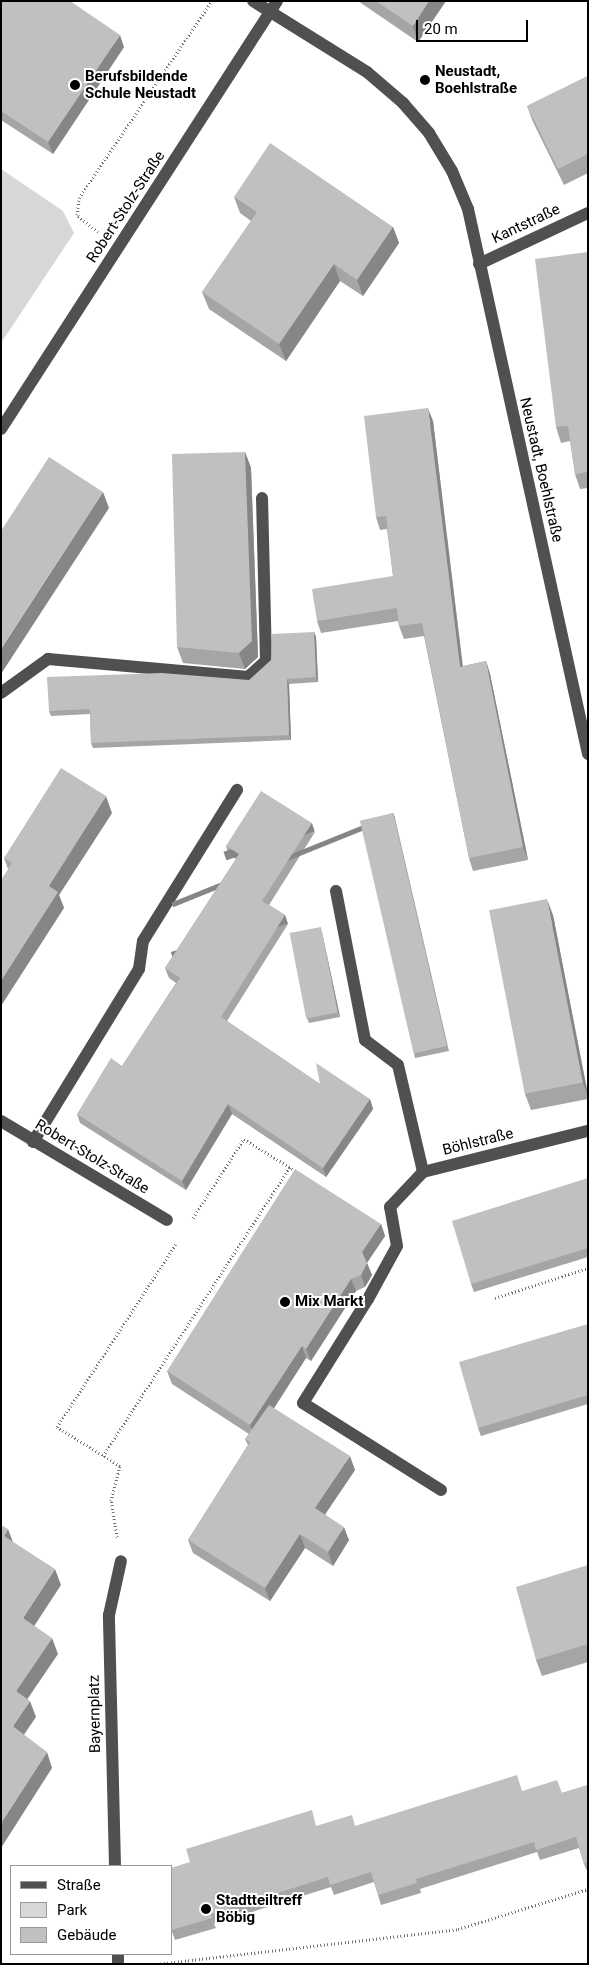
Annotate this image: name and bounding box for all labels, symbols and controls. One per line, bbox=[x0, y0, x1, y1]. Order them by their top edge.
scale bar bbox=[419, 10, 532, 42]
text: 20 m bbox=[424, 20, 458, 38]
place label: Neustadt, Boehlstraße bbox=[435, 62, 517, 97]
place label: Berufsbildende Schule Neustadt bbox=[85, 67, 196, 102]
marker: Neustadt, Boehlstraße bbox=[419, 74, 431, 86]
marker: Berufsbildende Schule Neustadt bbox=[69, 79, 81, 91]
street label: Robert-Stolz-Straße bbox=[83, 148, 169, 266]
street label: Kantstraße bbox=[489, 200, 563, 248]
street label: Neustadt, Boehlstraße bbox=[516, 396, 566, 544]
street label: Robert-Stolz-Straße bbox=[32, 1116, 152, 1198]
street label: Böhlstraße bbox=[441, 1125, 515, 1159]
place label: Mix Markt bbox=[295, 1293, 363, 1311]
marker: Mix Markt bbox=[279, 1296, 291, 1308]
street label: Bayernplatz bbox=[85, 1675, 105, 1753]
legend bbox=[10, 1865, 172, 1955]
text: Straße bbox=[57, 1876, 101, 1894]
place label: Stadtteiltreff Böbig bbox=[216, 1891, 302, 1926]
text: Park bbox=[57, 1901, 87, 1919]
marker: Stadtteiltreff Böbig bbox=[200, 1903, 212, 1915]
text: Gebäude bbox=[57, 1926, 116, 1944]

